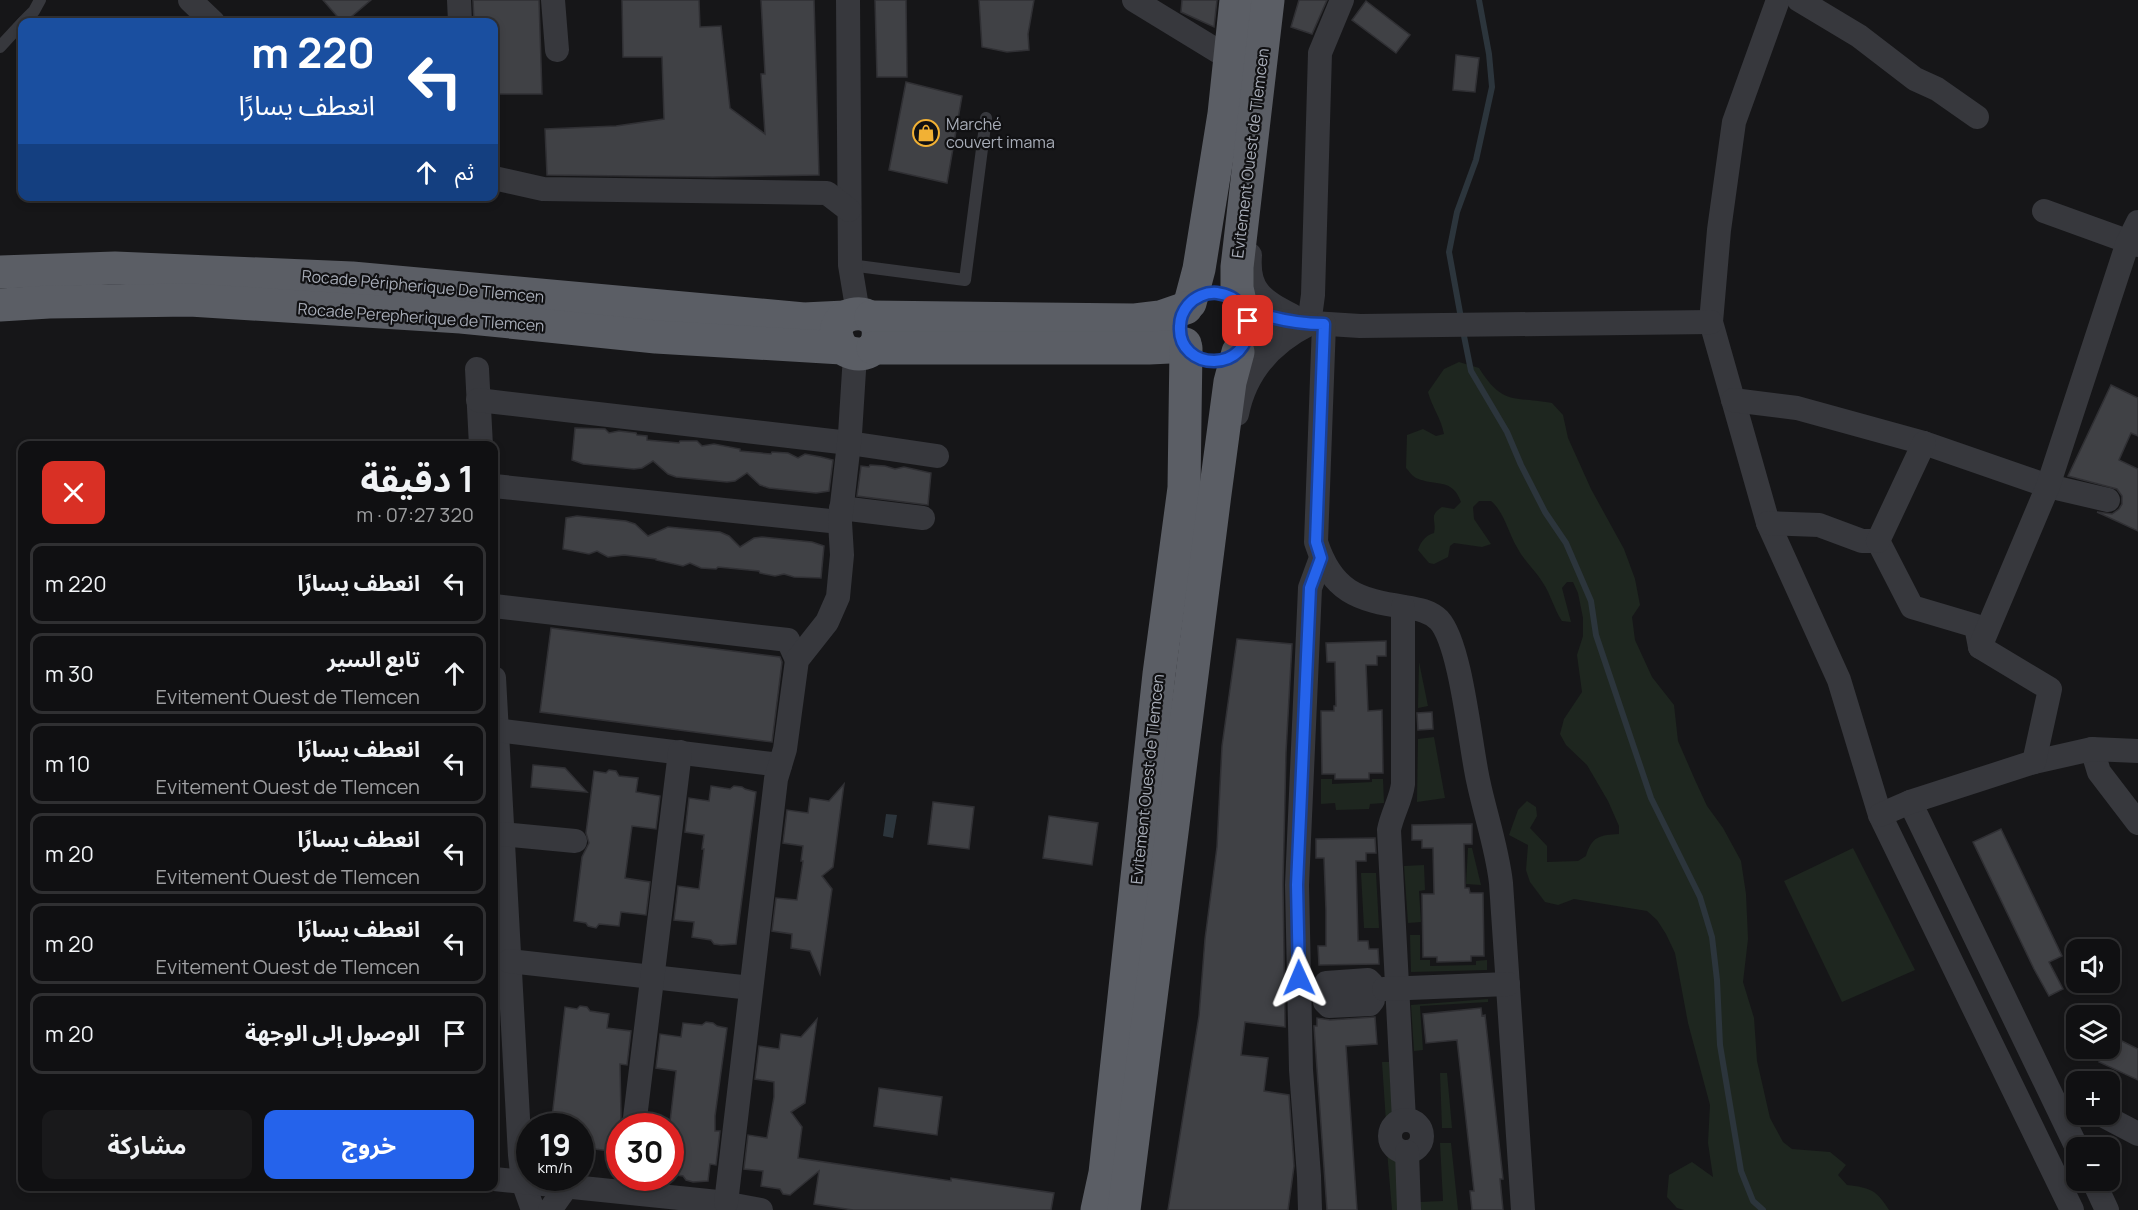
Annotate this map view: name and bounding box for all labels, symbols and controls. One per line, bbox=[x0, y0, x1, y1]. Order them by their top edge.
text: 220 m bbox=[251, 23, 375, 81]
icon: left bbox=[396, 42, 474, 120]
street label: Evitement Ouest de Tlemcen bbox=[1226, 47, 1274, 259]
text: انعطف يسارًا bbox=[238, 86, 375, 123]
place label: Marché couvert imama bbox=[946, 113, 1055, 153]
shop icon: Marché couvert imama bbox=[911, 118, 941, 148]
icon: ahead bbox=[410, 156, 443, 189]
text: ثم bbox=[455, 157, 474, 187]
street label: Rocade Péripherique De Tlemcen bbox=[301, 264, 545, 308]
pin bbox=[1222, 295, 1273, 346]
street label: Rocade Perepherique de Tlemcen bbox=[297, 297, 545, 337]
icon: arrive bbox=[1231, 304, 1264, 337]
text: 1 دقيقة bbox=[360, 454, 474, 503]
button: close bbox=[42, 461, 105, 524]
text: 320 m · 07:27 bbox=[356, 501, 474, 528]
icon: left bbox=[438, 567, 471, 600]
text: انعطف يسارًا bbox=[297, 568, 420, 598]
text: 220 m bbox=[45, 569, 107, 599]
text: تابع السير bbox=[327, 644, 420, 674]
icon: ahead bbox=[438, 657, 471, 690]
text: 30 m bbox=[45, 659, 94, 689]
street label: Evitement Ouest de Tlemcen bbox=[1125, 673, 1169, 885]
text: Evitement Ouest de Tlemcen bbox=[156, 683, 420, 710]
text: انعطف يسارًا bbox=[297, 734, 420, 764]
icon: left bbox=[438, 747, 471, 780]
text: 10 m bbox=[45, 749, 90, 779]
text: Evitement Ouest de Tlemcen bbox=[156, 773, 420, 800]
text: انعطف يسارًا bbox=[297, 824, 420, 854]
icon: left bbox=[438, 837, 471, 870]
text: 20 m bbox=[45, 839, 94, 869]
text: Evitement Ouest de Tlemcen bbox=[156, 863, 420, 890]
text: انعطف يسارًا bbox=[297, 914, 420, 944]
icon: left bbox=[438, 927, 471, 960]
text: 20 m bbox=[45, 929, 94, 959]
map controls bbox=[2066, 939, 2120, 1191]
button: sound bbox=[2066, 939, 2120, 993]
position arrow bbox=[1267, 946, 1331, 1010]
text: Evitement Ouest de Tlemcen bbox=[156, 953, 420, 980]
button: layers bbox=[2066, 1005, 2120, 1059]
icon: arrive bbox=[438, 1017, 471, 1050]
text: الوصول إلى الوجهة bbox=[245, 1018, 420, 1048]
text: 20 m bbox=[45, 1019, 94, 1049]
button: + bbox=[2066, 1071, 2120, 1125]
button: مشاركة bbox=[42, 1110, 252, 1179]
button: خروج bbox=[264, 1110, 474, 1179]
speed limit sign: 30 bbox=[606, 1113, 684, 1191]
text: 19 bbox=[539, 1124, 571, 1165]
button: − bbox=[2066, 1137, 2120, 1191]
text: km/h bbox=[538, 1157, 572, 1178]

